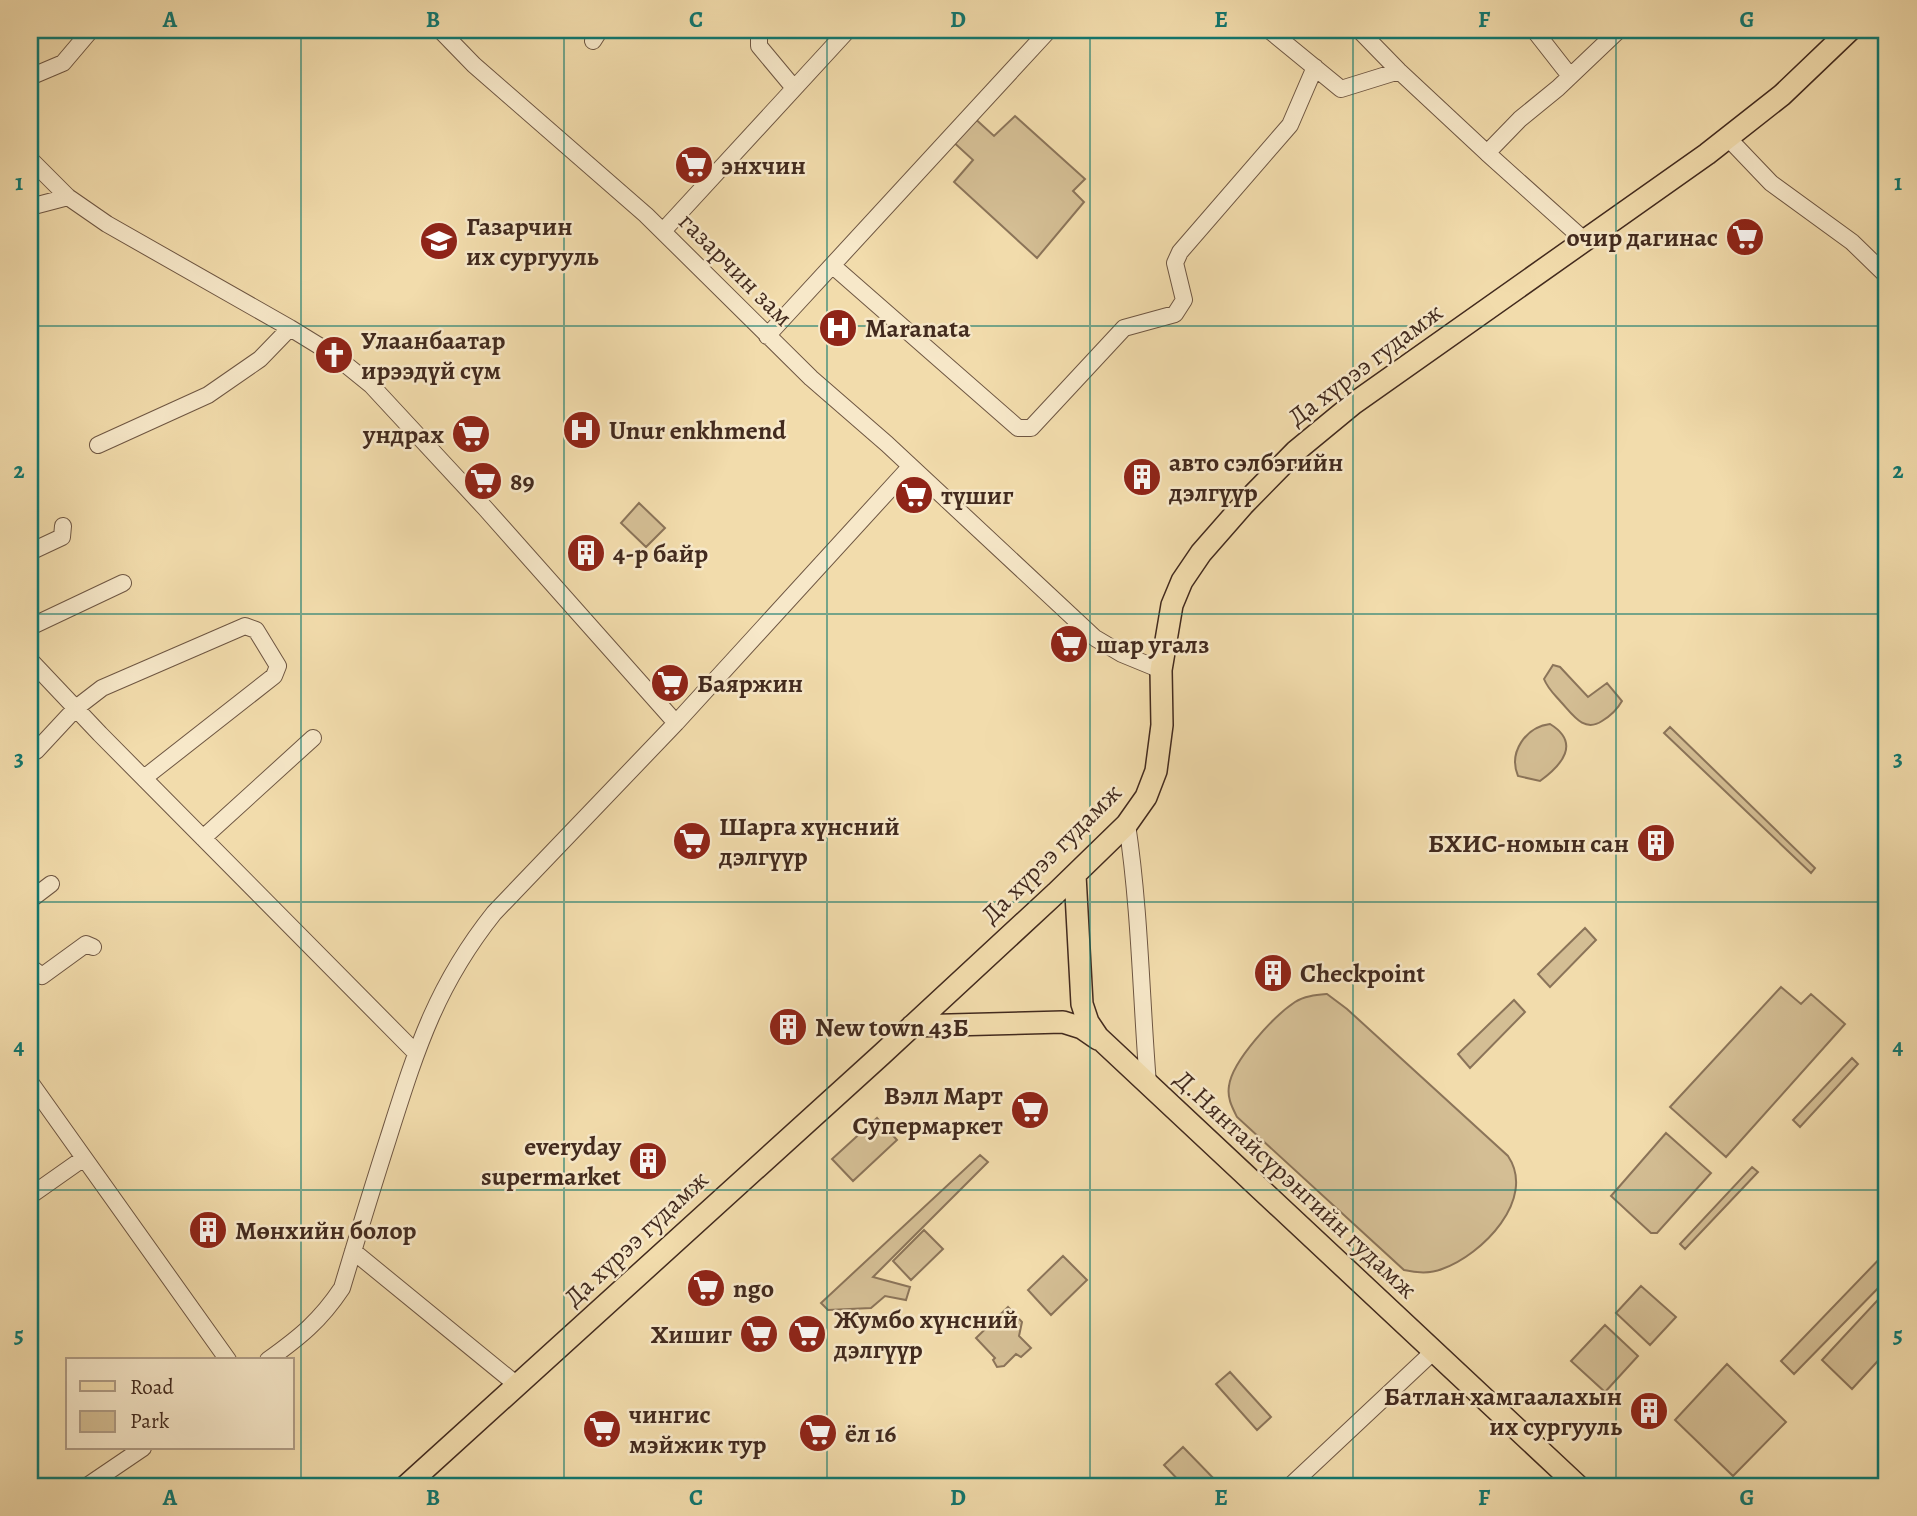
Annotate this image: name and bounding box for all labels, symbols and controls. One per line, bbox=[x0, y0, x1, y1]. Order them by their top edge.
text: A bbox=[162, 4, 178, 35]
text: B bbox=[426, 4, 440, 35]
text: C bbox=[689, 4, 703, 35]
text: D bbox=[950, 4, 966, 35]
text: E bbox=[1214, 4, 1228, 35]
text: F bbox=[1478, 4, 1491, 35]
text: G bbox=[1739, 4, 1755, 35]
supermarket icon: энхчин bbox=[673, 144, 715, 186]
place label: энхчин bbox=[721, 148, 806, 183]
text: 1 bbox=[15, 167, 23, 198]
text: 1 bbox=[1894, 167, 1902, 198]
street label: газарчин зам bbox=[671, 205, 800, 334]
place label: Газарчин их сургууль bbox=[466, 209, 599, 274]
supermarket icon: очир дагинас bbox=[1724, 216, 1766, 258]
school or university icon: Газарчин их сургууль bbox=[418, 220, 460, 262]
place label: очир дагинас bbox=[1566, 220, 1718, 255]
street label: Да хүрээ гудамж bbox=[1281, 295, 1450, 434]
hospital icon: Maranata bbox=[817, 307, 859, 349]
place label: Maranata bbox=[865, 311, 971, 346]
place label: Улаанбаатар ирээдүй сүм bbox=[361, 323, 505, 388]
church icon: Улаанбаатар ирээдүй сүм bbox=[313, 334, 355, 376]
hospital icon: Unur enkhmend bbox=[561, 409, 603, 451]
supermarket icon: ундрах bbox=[450, 413, 492, 455]
place label: Unur enkhmend bbox=[609, 413, 787, 448]
place label: ундрах bbox=[362, 417, 444, 452]
place label: авто сэлбэгийн дэлгүүр bbox=[1168, 445, 1343, 510]
text: 2 bbox=[13, 455, 25, 486]
text: 2 bbox=[1892, 455, 1904, 486]
building icon: авто сэлбэгийн дэлгүүр bbox=[1121, 456, 1163, 498]
supermarket icon: 89 bbox=[462, 460, 504, 502]
place label: 89 bbox=[510, 464, 535, 499]
supermarket icon: түшиг bbox=[893, 474, 935, 516]
place label: түшиг bbox=[941, 478, 1014, 513]
building icon: 4-р байр bbox=[565, 532, 607, 574]
place label: 4-р байр bbox=[613, 536, 708, 571]
supermarket icon: шар угалз bbox=[1048, 623, 1090, 665]
place label: шар угалз bbox=[1096, 627, 1209, 662]
supermarket icon: Баяржин bbox=[649, 662, 691, 704]
place label: Баяржин bbox=[697, 666, 803, 701]
text: 3 bbox=[14, 743, 24, 774]
text: 3 bbox=[1893, 743, 1903, 774]
street label: Да хүрээ гудамж bbox=[973, 775, 1129, 931]
place label: Шарга хүнсний дэлгүүр bbox=[718, 809, 900, 874]
supermarket icon: Шарга хүнсний дэлгүүр bbox=[671, 820, 713, 862]
building icon: БХИС-номын сан bbox=[1635, 822, 1677, 864]
place label: БХИС-номын сан bbox=[1428, 826, 1629, 861]
building icon: Checkpoint bbox=[1252, 952, 1294, 994]
place label: Checkpoint bbox=[1300, 956, 1425, 991]
building icon: New town 43Б bbox=[767, 1006, 809, 1048]
place label: New town 43Б bbox=[815, 1010, 969, 1045]
text: 4 bbox=[14, 1031, 25, 1062]
text: 4 bbox=[1893, 1031, 1904, 1062]
street label: Д.Нянтайсүрэнгийн гудамж bbox=[1167, 1062, 1425, 1306]
place label: Вэлл Март Супермаркет bbox=[853, 1078, 1003, 1143]
supermarket icon: Вэлл Март Супермаркет bbox=[1009, 1089, 1051, 1131]
place label: everyday supermarket bbox=[481, 1129, 622, 1194]
building icon: everyday supermarket bbox=[627, 1140, 669, 1182]
street label: Да хүрээ гудамж bbox=[557, 1162, 716, 1314]
building icon: Мөнхийн болор bbox=[187, 1209, 229, 1251]
place label: Мөнхийн болор bbox=[235, 1213, 417, 1248]
supermarket icon: ngo bbox=[685, 1267, 727, 1309]
place label: ngo bbox=[733, 1271, 774, 1306]
place label: Жумбо хүнсний дэлгүүр bbox=[833, 1302, 1018, 1367]
supermarket icon: Хишиг bbox=[738, 1313, 780, 1355]
supermarket icon: Жумбо хүнсний дэлгүүр bbox=[786, 1313, 828, 1355]
place label: Хишиг bbox=[651, 1317, 733, 1352]
text: 5 bbox=[14, 1319, 24, 1350]
text: 5 bbox=[1893, 1319, 1903, 1350]
legend bbox=[66, 1358, 294, 1450]
text: Road bbox=[130, 1373, 174, 1401]
place label: Батлан хамгаалахын их сургууль bbox=[1384, 1379, 1622, 1444]
building icon: Батлан хамгаалахын их сургууль bbox=[1628, 1390, 1670, 1432]
place label: чингис мэйжик тур bbox=[629, 1397, 766, 1462]
text: Park bbox=[130, 1407, 170, 1435]
supermarket icon: чингис мэйжик тур bbox=[581, 1408, 623, 1450]
supermarket icon: ёл 16 bbox=[797, 1412, 839, 1454]
place label: ёл 16 bbox=[845, 1416, 896, 1451]
text: A bbox=[162, 1482, 178, 1513]
text: B bbox=[426, 1482, 440, 1513]
text: C bbox=[689, 1482, 703, 1513]
text: D bbox=[950, 1482, 966, 1513]
text: E bbox=[1214, 1482, 1228, 1513]
text: F bbox=[1478, 1482, 1491, 1513]
text: G bbox=[1739, 1482, 1755, 1513]

